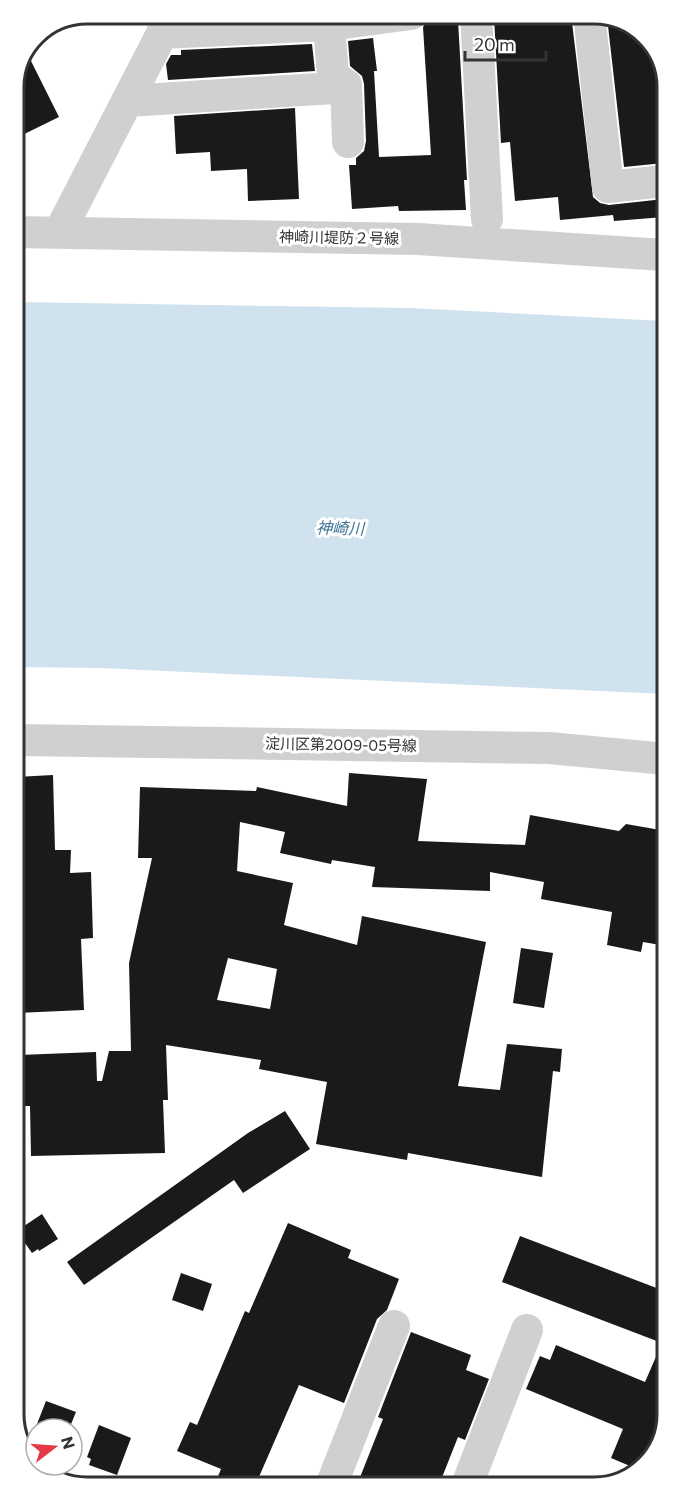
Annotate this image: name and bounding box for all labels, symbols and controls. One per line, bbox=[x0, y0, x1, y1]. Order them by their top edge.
scale bar bbox=[465, 24, 546, 62]
text: 20 m bbox=[474, 33, 515, 55]
street label: 神崎川堤防２号線 bbox=[279, 227, 399, 247]
water label: 神崎川 bbox=[316, 518, 366, 537]
street label: 淀川区第2009-05号線 bbox=[265, 734, 417, 754]
north arrow bbox=[24, 1417, 84, 1477]
text: N bbox=[58, 1434, 80, 1451]

